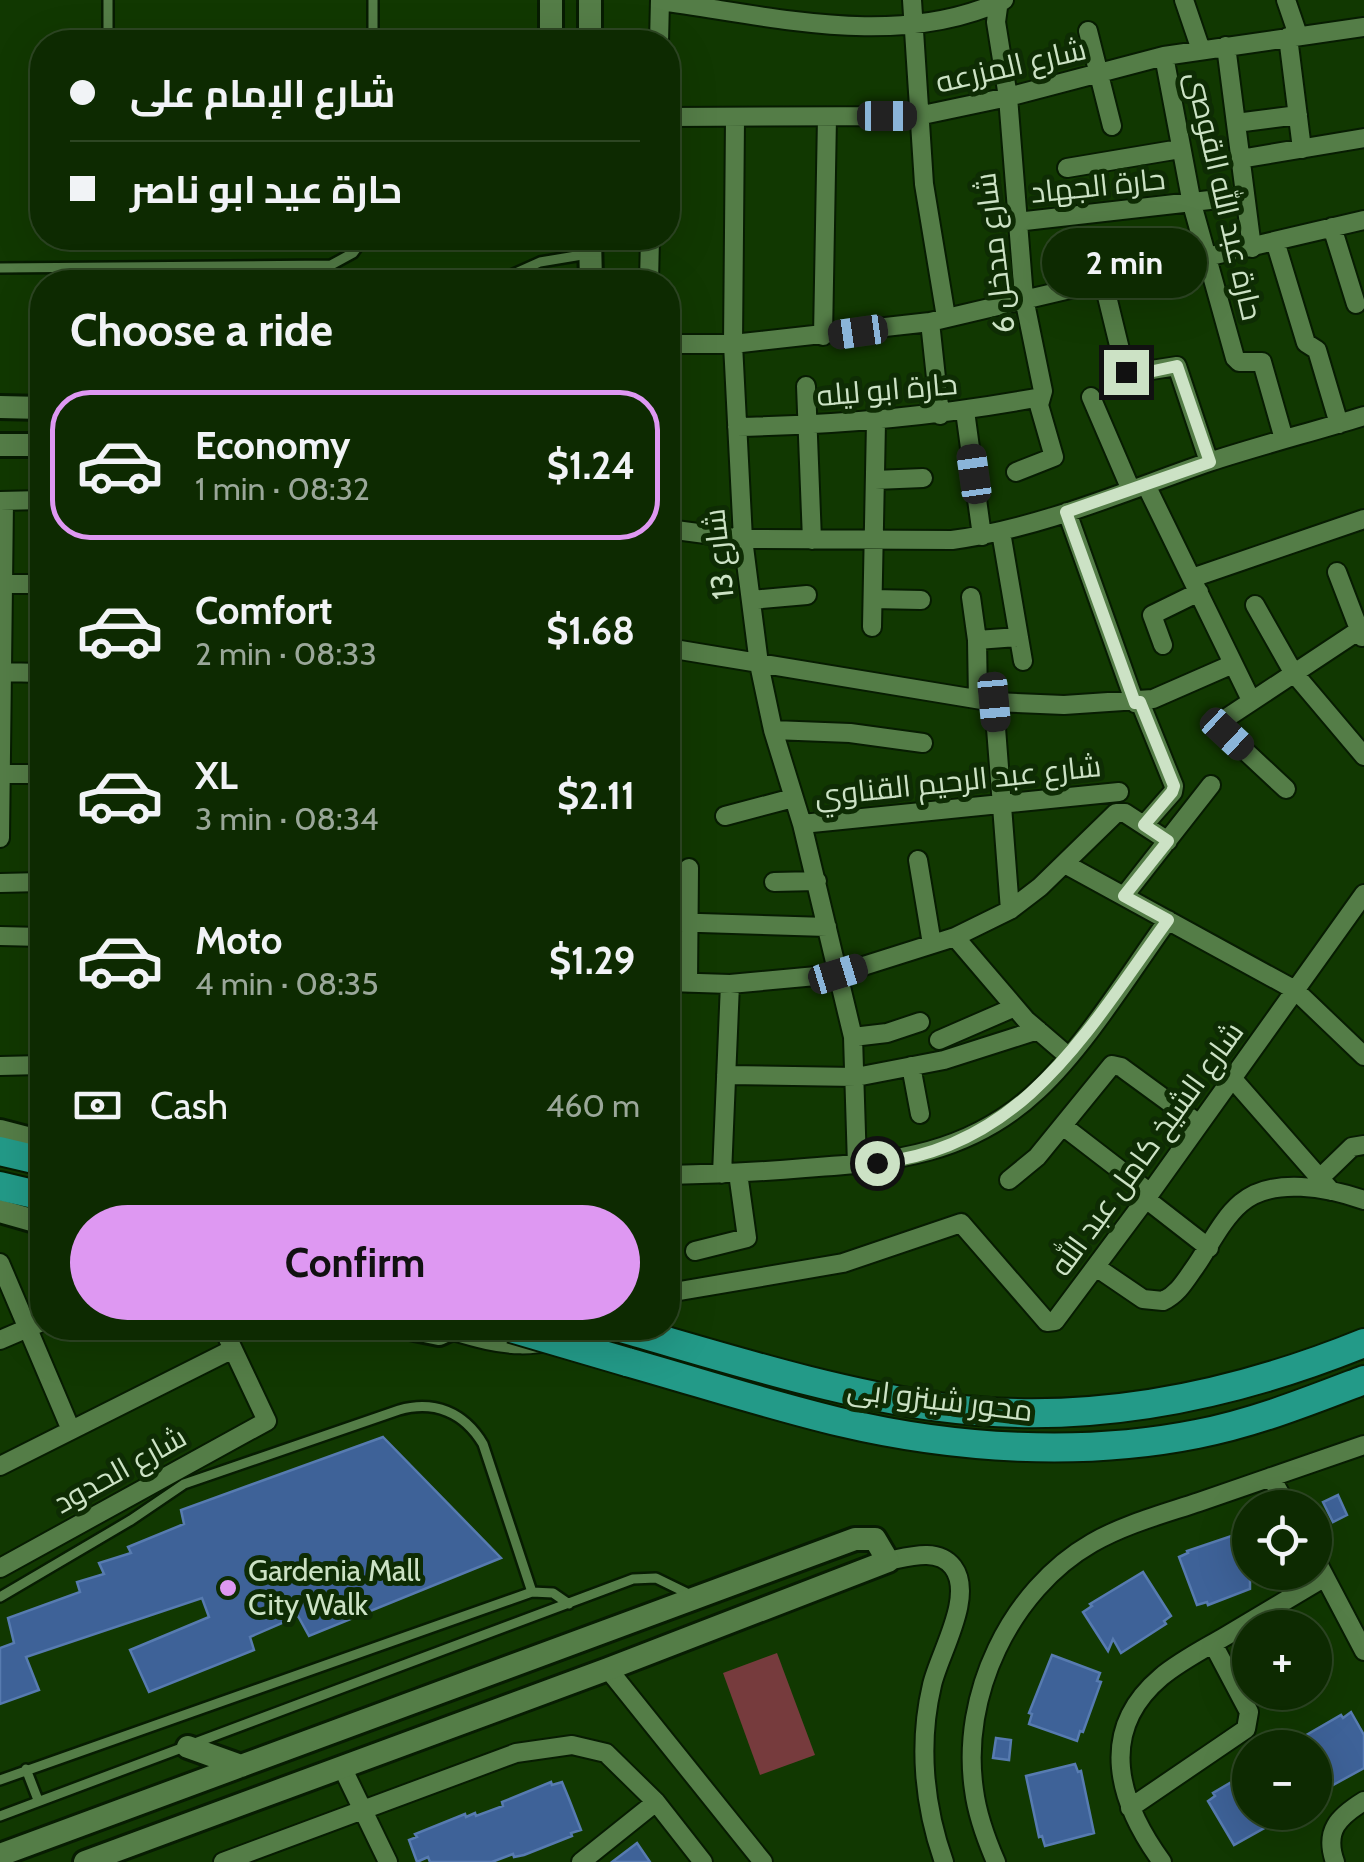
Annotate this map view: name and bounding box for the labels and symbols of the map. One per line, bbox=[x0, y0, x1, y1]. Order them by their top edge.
street label: شارع المزرعه bbox=[932, 30, 1090, 103]
street label: حارة عبد الله القوصى bbox=[1178, 68, 1272, 324]
car bbox=[857, 101, 917, 131]
street label: حارة الجهاد bbox=[1029, 160, 1167, 211]
street label: شارع مدخل 6 bbox=[966, 170, 1025, 336]
callout: 2 min bbox=[1044, 227, 1208, 297]
car bbox=[826, 313, 890, 351]
route end bbox=[1104, 350, 1149, 395]
street label: حارة ابو ليله bbox=[815, 365, 959, 414]
car bbox=[955, 442, 993, 506]
street label: شارع 13 bbox=[695, 507, 744, 601]
car bbox=[976, 671, 1012, 733]
car bbox=[1195, 703, 1259, 765]
street label: شارع عبد الرحيم القناوي bbox=[813, 747, 1104, 819]
car bbox=[805, 951, 871, 997]
street label: شارع الشيخ كامل عبد الله bbox=[1041, 1014, 1253, 1284]
route start bbox=[855, 1141, 900, 1186]
street label: محور شينزو ابى bbox=[845, 1370, 1035, 1429]
street label: شارع الحدود bbox=[47, 1418, 194, 1523]
place label: Gardenia Mall City Walk bbox=[248, 1552, 421, 1623]
marker: Gardenia Mall City Walk bbox=[217, 1577, 239, 1599]

